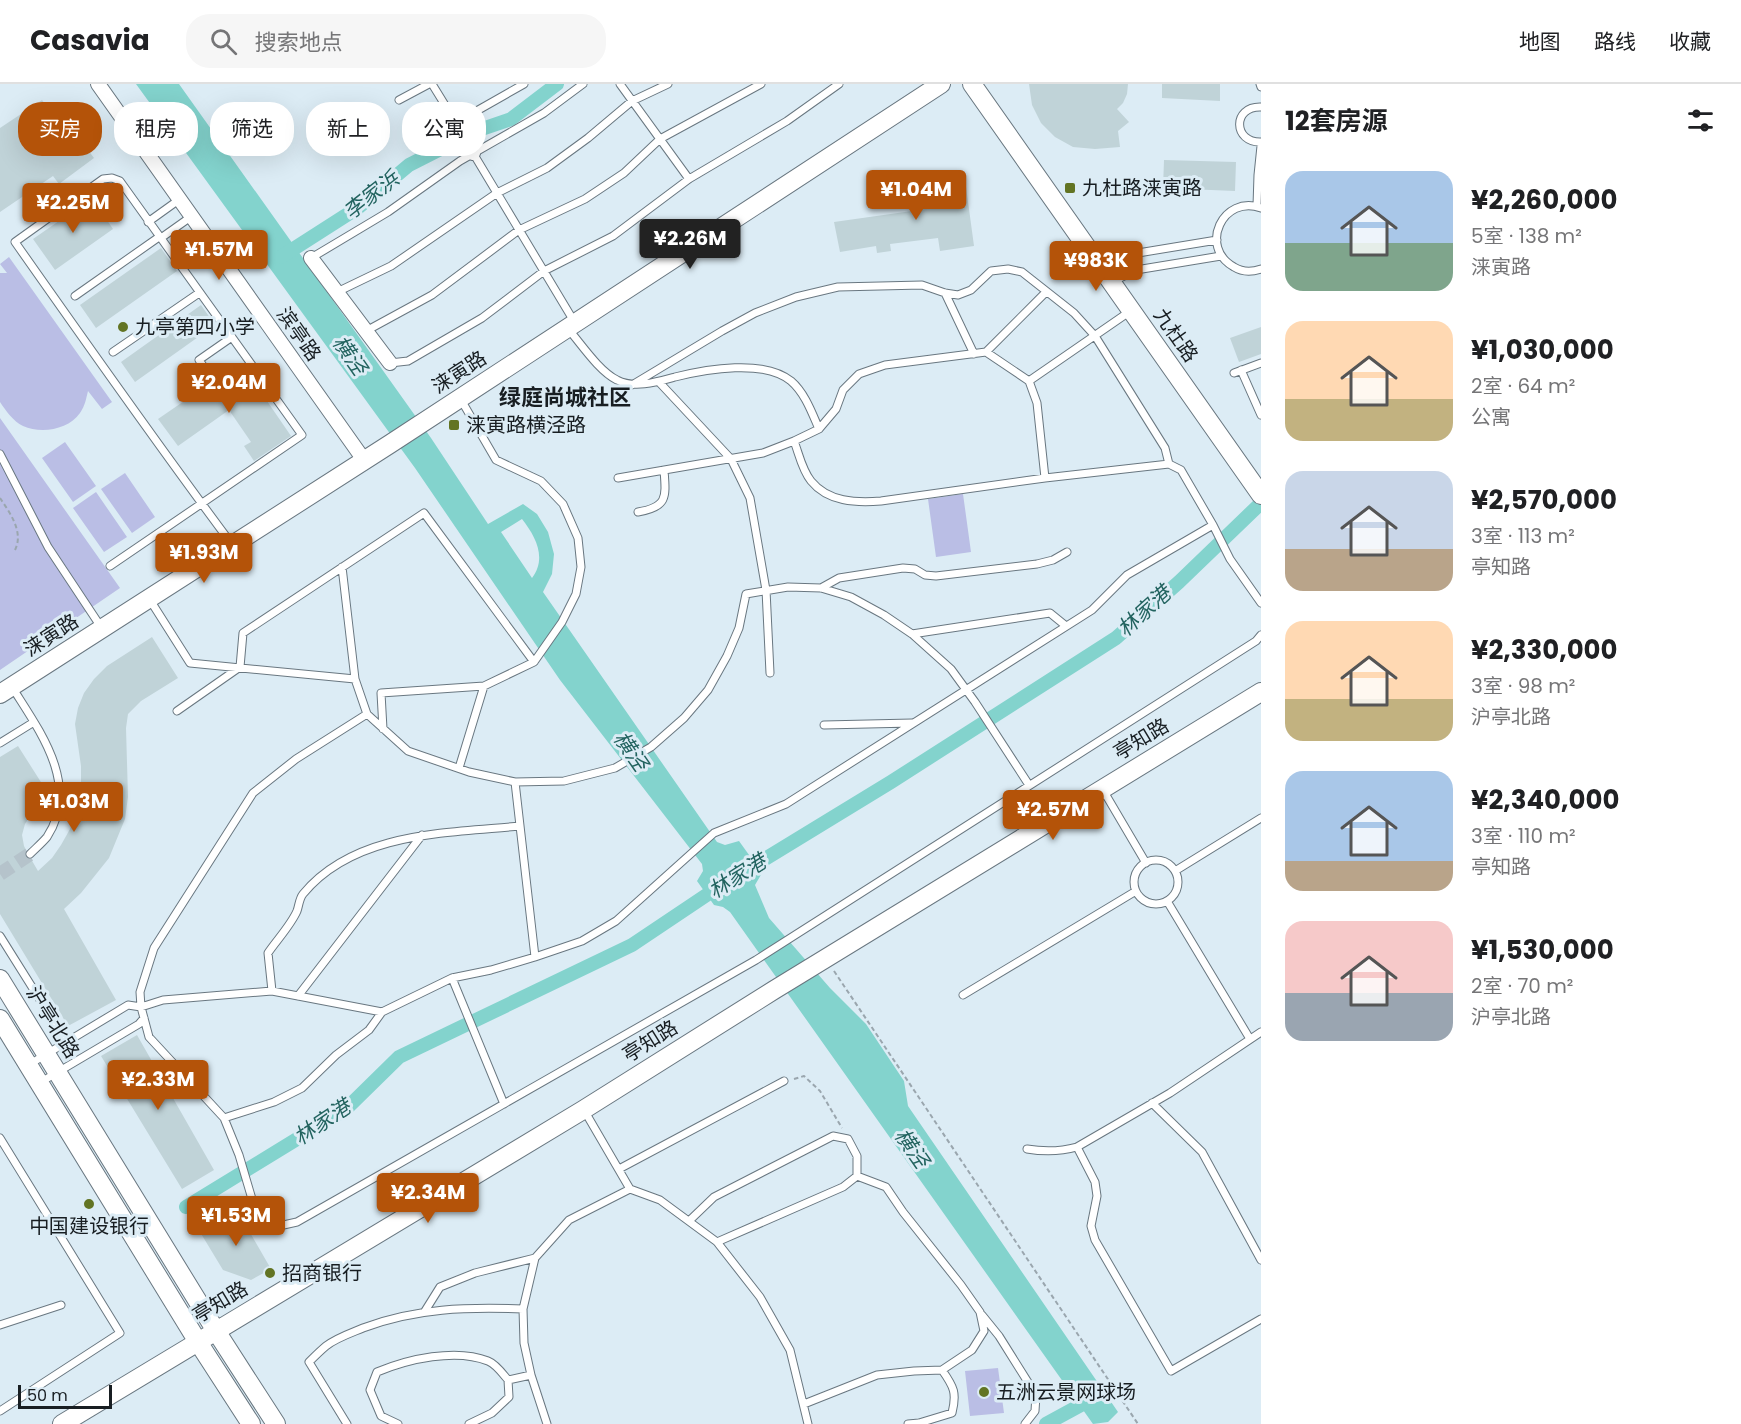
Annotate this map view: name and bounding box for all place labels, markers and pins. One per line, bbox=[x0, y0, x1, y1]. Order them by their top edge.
pin: ¥1.04M bbox=[867, 170, 965, 221]
place label: 九杜路涞寅路 bbox=[1082, 174, 1202, 202]
marker: 九杜路涞寅路 bbox=[1063, 181, 1077, 195]
pin: ¥2.25M bbox=[24, 183, 122, 234]
pin: ¥2.26M bbox=[641, 219, 739, 270]
pin: ¥1.57M bbox=[170, 230, 268, 281]
pin: ¥983K bbox=[1054, 241, 1138, 292]
place label: 九亭第四小学 bbox=[135, 313, 255, 341]
marker: 九亭第四小学 bbox=[116, 320, 130, 334]
pin: ¥2.04M bbox=[180, 363, 278, 414]
place label: 涞寅路横泾路 bbox=[466, 411, 586, 439]
marker: 涞寅路横泾路 bbox=[447, 418, 461, 432]
pin: ¥1.93M bbox=[155, 533, 253, 584]
pin: ¥1.03M bbox=[25, 782, 123, 833]
pin: ¥2.57M bbox=[1004, 790, 1102, 841]
pin: ¥2.33M bbox=[109, 1060, 207, 1111]
pin: ¥2.34M bbox=[379, 1173, 477, 1224]
pin: ¥1.53M bbox=[187, 1196, 285, 1247]
marker: 中国建设银行 bbox=[82, 1197, 96, 1211]
place label: 中国建设银行 bbox=[29, 1212, 149, 1240]
place label: 招商银行 bbox=[282, 1259, 362, 1287]
marker: 招商银行 bbox=[263, 1266, 277, 1280]
place label: 五洲云景网球场 bbox=[996, 1378, 1136, 1406]
marker: 五洲云景网球场 bbox=[977, 1385, 991, 1399]

